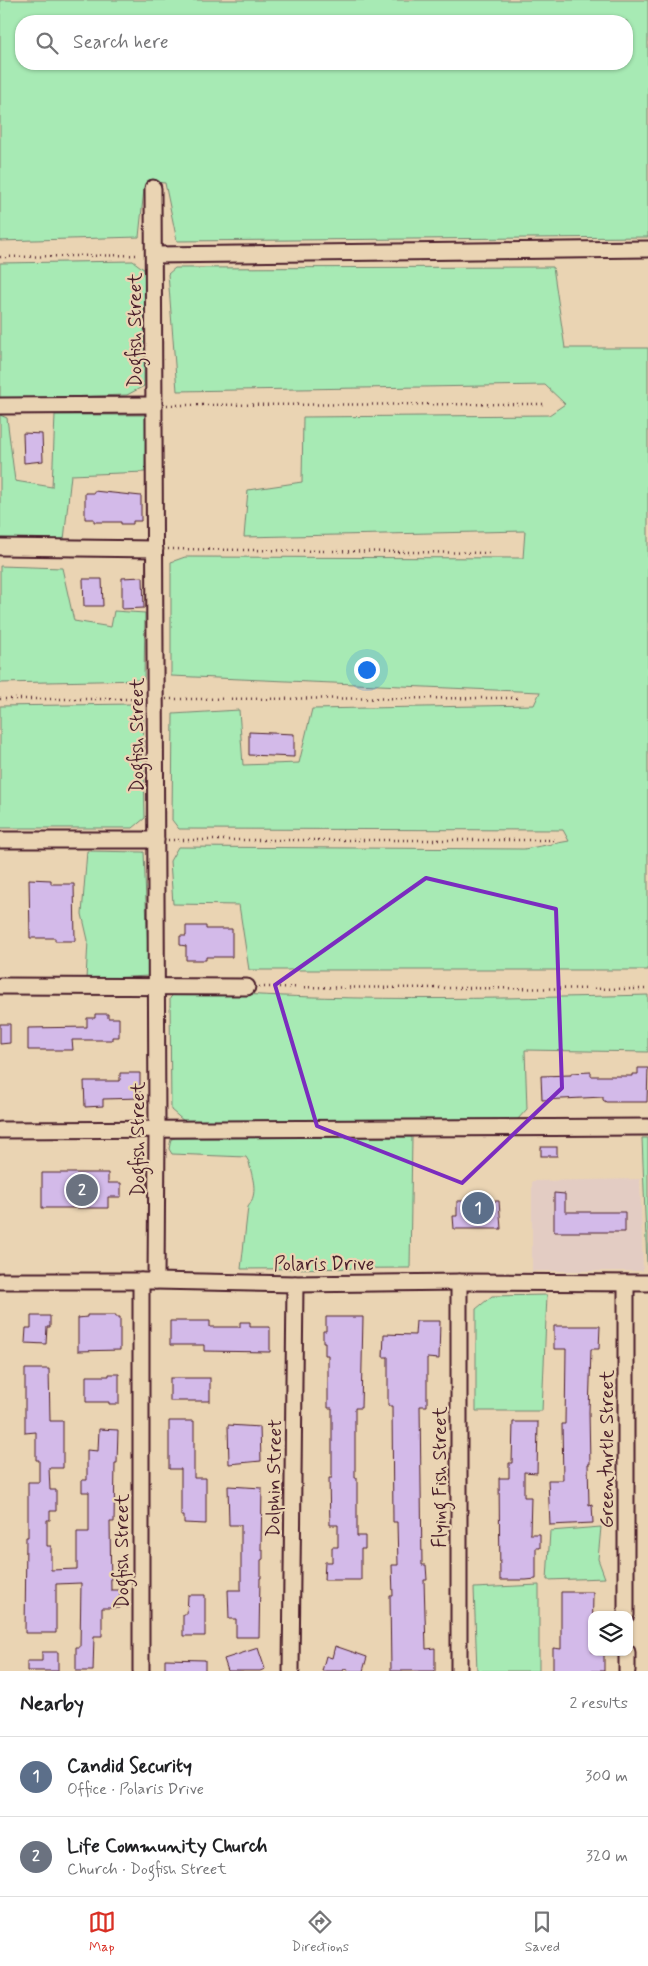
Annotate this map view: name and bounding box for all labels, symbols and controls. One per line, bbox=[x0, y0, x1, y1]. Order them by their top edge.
search box bbox=[15, 15, 633, 70]
icon: search bbox=[33, 29, 61, 57]
text: Search here bbox=[73, 30, 169, 55]
street label: Dogfish Street bbox=[123, 273, 151, 387]
your location bbox=[354, 657, 380, 683]
street label: Dogfish Street bbox=[125, 678, 153, 792]
street label: Dogfish Street bbox=[126, 1082, 154, 1196]
pin: 2 bbox=[66, 1171, 98, 1209]
pin: 1 bbox=[462, 1189, 494, 1227]
street label: Polaris Drive bbox=[274, 1252, 374, 1277]
street label: Greenturtle Street bbox=[595, 1370, 620, 1528]
street label: Flying Fish Street bbox=[428, 1406, 456, 1548]
street label: Dolphin Street bbox=[261, 1419, 288, 1537]
street label: Dogfish Street bbox=[110, 1494, 138, 1608]
map controls bbox=[588, 1611, 633, 1656]
button: layers bbox=[588, 1611, 633, 1656]
text: Nearby bbox=[20, 1690, 84, 1718]
text: 2 results bbox=[570, 1693, 628, 1714]
text: Candid Security bbox=[67, 1754, 192, 1779]
text: 1 bbox=[32, 1766, 40, 1787]
text: 300 m bbox=[585, 1766, 628, 1787]
text: Office · Polaris Drive bbox=[67, 1779, 204, 1800]
text: Life Community Church bbox=[67, 1834, 267, 1859]
text: 2 bbox=[32, 1846, 40, 1867]
text: 320 m bbox=[586, 1846, 628, 1867]
text: Church · Dogfish Street bbox=[67, 1859, 227, 1880]
tab: Map bbox=[88, 1908, 116, 1956]
tab: Directions bbox=[292, 1908, 349, 1956]
tab: Saved bbox=[525, 1908, 560, 1956]

